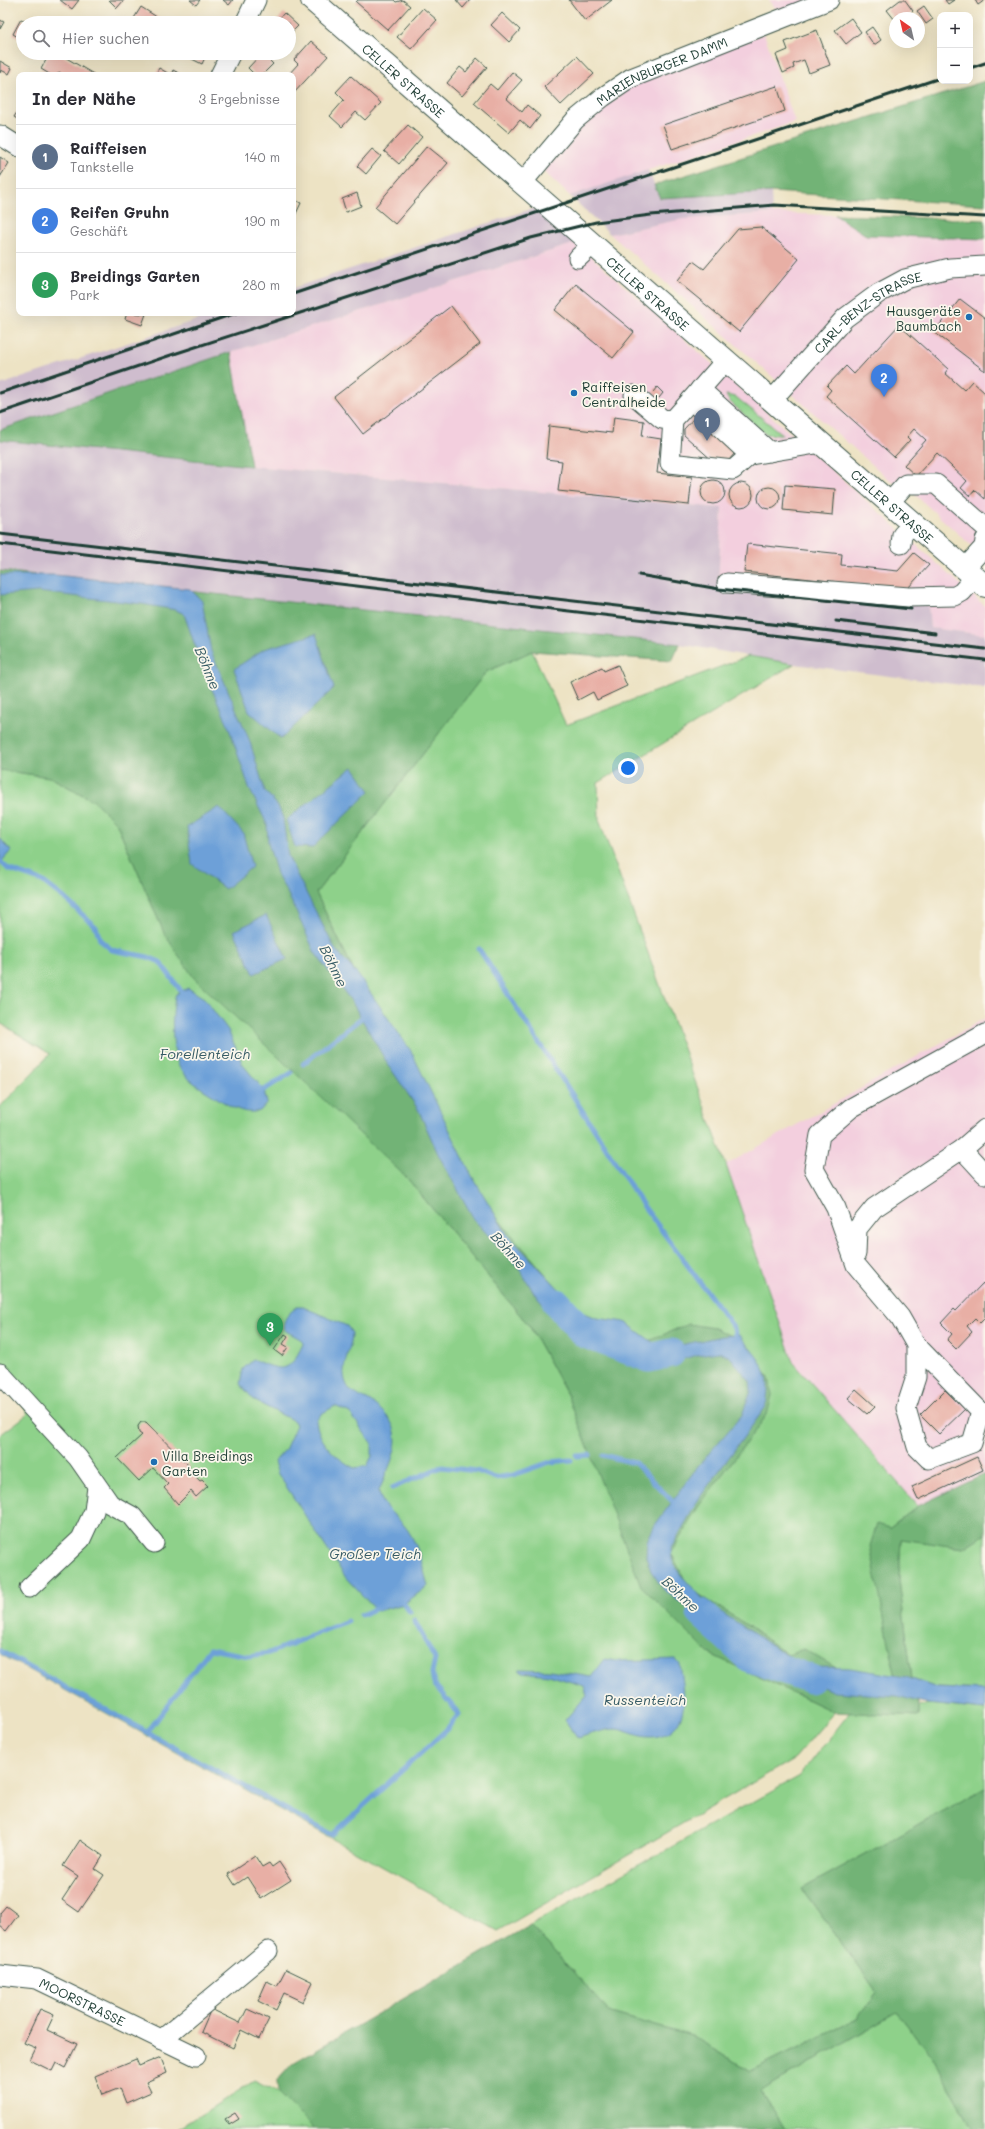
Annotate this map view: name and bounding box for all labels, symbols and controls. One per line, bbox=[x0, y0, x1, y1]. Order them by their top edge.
north arrow bbox=[889, 12, 925, 48]
map controls bbox=[937, 12, 973, 84]
button: + bbox=[937, 12, 973, 48]
search box bbox=[16, 16, 296, 60]
icon: search bbox=[30, 27, 52, 49]
text: Hier suchen bbox=[62, 28, 149, 48]
street label: MARIENBURGER DAMM bbox=[592, 33, 730, 108]
street label: CELLER STRASSE bbox=[359, 39, 449, 121]
button: − bbox=[937, 48, 973, 84]
text: In der Nähe bbox=[32, 87, 136, 109]
text: 3 Ergebnisse bbox=[199, 90, 280, 107]
text: Raiffeisen bbox=[70, 138, 147, 158]
text: 1 bbox=[42, 148, 48, 165]
text: 140 m bbox=[244, 148, 280, 165]
text: Tankstelle bbox=[70, 158, 134, 175]
text: Reifen Gruhn bbox=[70, 202, 169, 222]
text: 2 bbox=[41, 212, 49, 229]
text: 190 m bbox=[244, 212, 280, 229]
text: Geschäft bbox=[70, 222, 128, 239]
street label: CELLER STRASSE bbox=[603, 252, 693, 334]
text: Breidings Garten bbox=[70, 266, 200, 286]
street label: CARL-BENZ-STRASSE bbox=[809, 267, 923, 357]
text: 3 bbox=[41, 276, 49, 293]
text: 280 m bbox=[242, 276, 280, 293]
text: Park bbox=[70, 286, 99, 303]
place label: Hausgeräte Baumbach bbox=[886, 302, 961, 334]
marker: Hausgeräte Baumbach bbox=[964, 312, 974, 322]
pin: 2 bbox=[871, 364, 897, 397]
place label: Raiffeisen Centralheide bbox=[582, 378, 666, 410]
marker: Raiffeisen Centralheide bbox=[569, 388, 579, 398]
pin: 1 bbox=[694, 408, 720, 441]
street label: CELLER STRASSE bbox=[848, 465, 938, 546]
water label: Böhme bbox=[191, 644, 225, 692]
your location bbox=[618, 758, 638, 778]
water label: Böhme bbox=[316, 942, 352, 990]
water label: Forellenteich bbox=[160, 1044, 250, 1063]
water label: Böhme bbox=[487, 1227, 531, 1273]
pin: 3 bbox=[257, 1313, 283, 1346]
place label: Villa Breidings Garten bbox=[162, 1447, 253, 1479]
marker: Villa Breidings Garten bbox=[149, 1457, 159, 1467]
water label: Großer Teich bbox=[329, 1544, 421, 1563]
water label: Böhme bbox=[658, 1572, 704, 1616]
water label: Russenteich bbox=[604, 1690, 686, 1709]
street label: MOORSTRASSE bbox=[37, 1973, 128, 2029]

